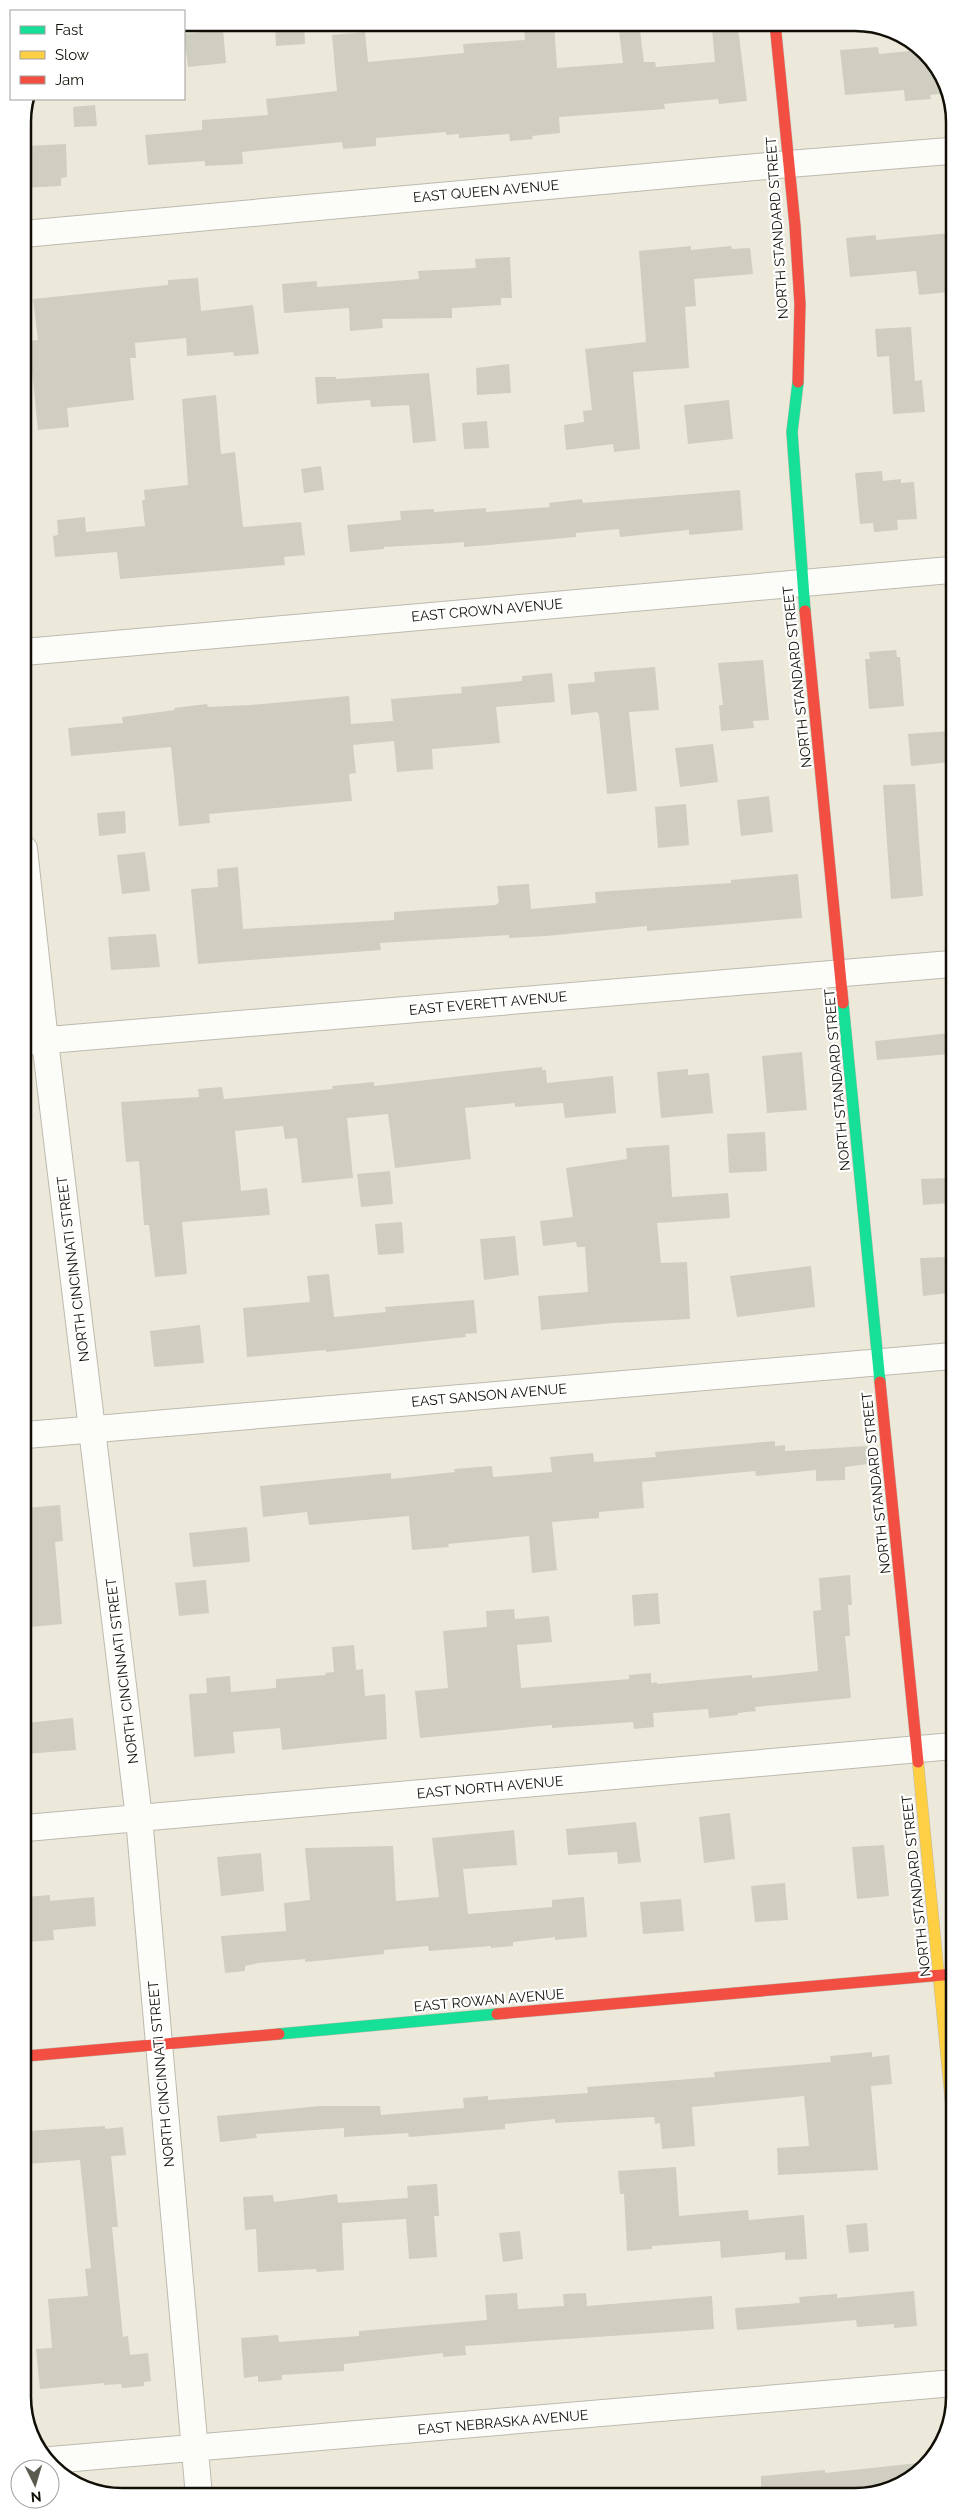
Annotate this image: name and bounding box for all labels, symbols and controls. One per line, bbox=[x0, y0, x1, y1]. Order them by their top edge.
legend bbox=[10, 10, 185, 100]
text: Fast bbox=[55, 21, 83, 39]
text: Slow bbox=[55, 46, 89, 64]
text: Jam bbox=[55, 71, 84, 89]
street label: NORTH STANDARD STREET bbox=[763, 136, 791, 320]
street label: EAST QUEEN AVENUE bbox=[412, 177, 560, 205]
street label: NORTH STANDARD STREET bbox=[779, 585, 815, 769]
street label: EAST CROWN AVENUE bbox=[411, 595, 563, 625]
street label: EAST EVERETT AVENUE bbox=[408, 988, 568, 1018]
street label: NORTH STANDARD STREET bbox=[821, 988, 853, 1172]
street label: NORTH CINCINNATI STREET bbox=[54, 1175, 92, 1363]
street label: EAST SANSON AVENUE bbox=[411, 1380, 567, 1410]
street label: NORTH STANDARD STREET bbox=[858, 1391, 894, 1575]
street label: NORTH CINCINNATI STREET bbox=[103, 1577, 141, 1765]
street label: EAST NORTH AVENUE bbox=[416, 1773, 564, 1801]
street label: NORTH STANDARD STREET bbox=[898, 1794, 934, 1978]
street label: NORTH CINCINNATI STREET bbox=[145, 1980, 177, 2168]
street label: EAST ROWAN AVENUE bbox=[413, 1985, 565, 2015]
street label: EAST NEBRASKA AVENUE bbox=[417, 2407, 589, 2437]
north arrow bbox=[10, 2459, 60, 2509]
text: N bbox=[30, 2489, 42, 2505]

